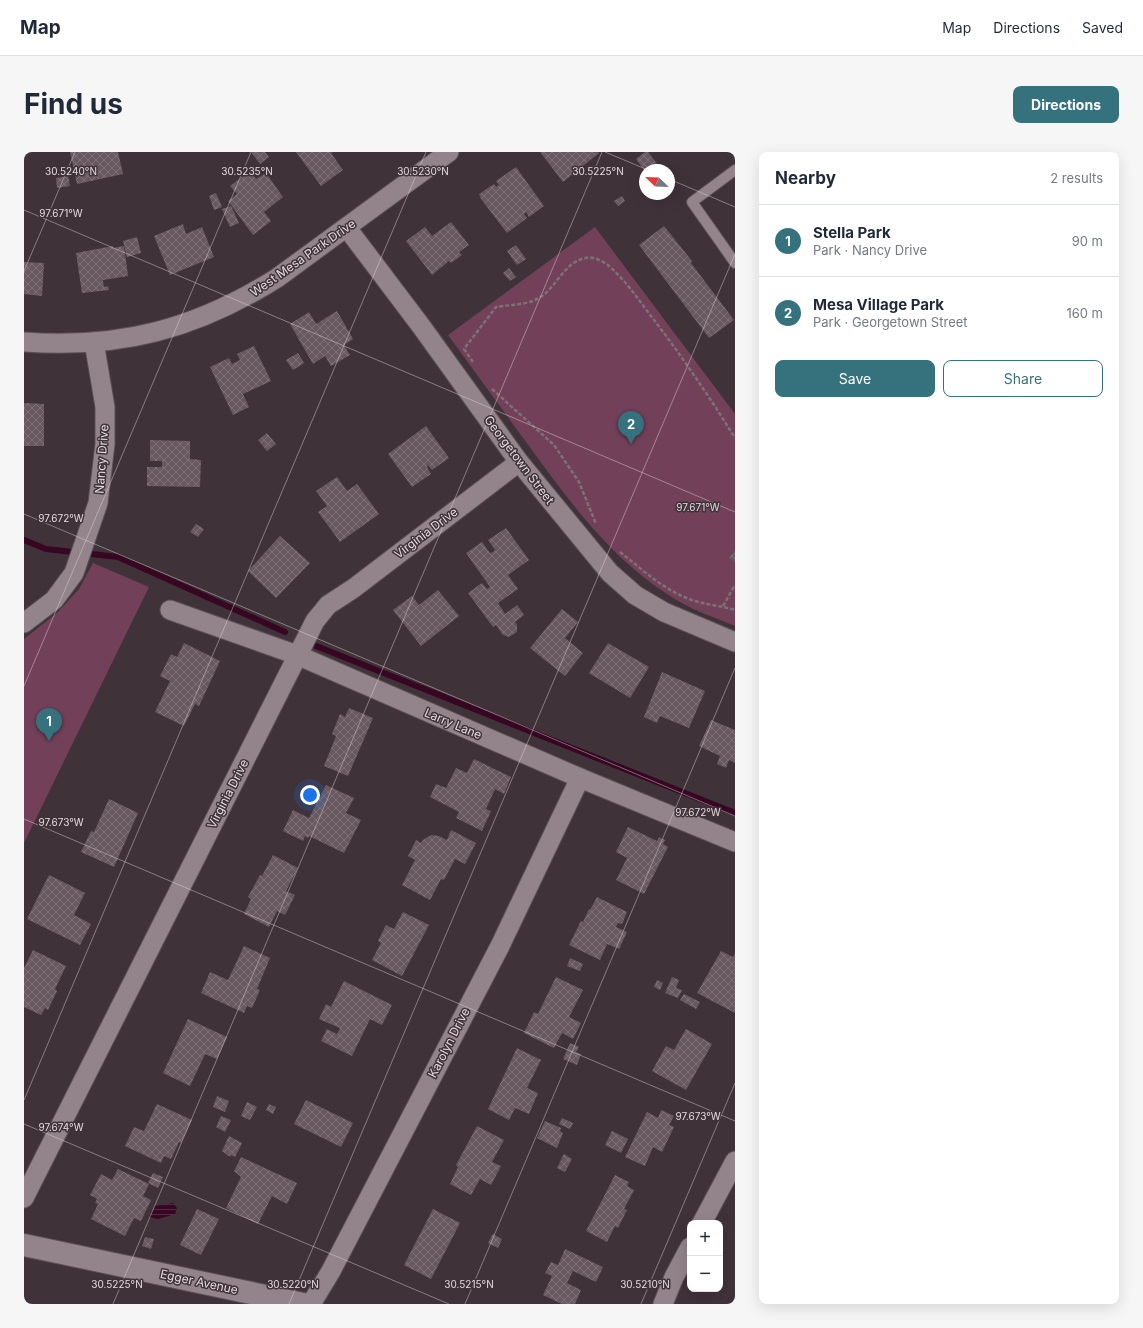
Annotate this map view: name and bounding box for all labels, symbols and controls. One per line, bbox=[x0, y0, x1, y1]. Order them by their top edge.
text: Map bbox=[20, 16, 61, 39]
text: Map bbox=[942, 19, 971, 36]
text: Directions bbox=[993, 19, 1060, 36]
text: Saved bbox=[1082, 19, 1123, 36]
button: Directions bbox=[1013, 86, 1119, 123]
text: Find us bbox=[24, 87, 123, 121]
north arrow bbox=[639, 164, 675, 200]
text: 30.5240°N bbox=[45, 165, 97, 177]
text: 30.5235°N bbox=[221, 165, 273, 177]
text: 30.5230°N bbox=[397, 165, 449, 177]
text: 30.5225°N bbox=[572, 165, 624, 177]
text: Nearby bbox=[775, 168, 836, 188]
text: 2 results bbox=[1050, 170, 1103, 186]
text: 97.671°W bbox=[39, 207, 83, 219]
street label: West Mesa Park Drive bbox=[247, 216, 358, 300]
text: Stella Park bbox=[813, 223, 891, 242]
text: 1 bbox=[785, 233, 791, 249]
text: 90 m bbox=[1072, 233, 1103, 249]
text: Park · Nancy Drive bbox=[813, 242, 927, 258]
text: Mesa Village Park bbox=[813, 295, 944, 314]
text: 2 bbox=[784, 305, 792, 321]
text: 160 m bbox=[1066, 305, 1103, 321]
text: Park · Georgetown Street bbox=[813, 314, 968, 330]
button: Save bbox=[775, 360, 935, 397]
button: Share bbox=[943, 360, 1103, 397]
pin: 2 bbox=[618, 411, 644, 444]
street label: Georgetown Street bbox=[481, 413, 558, 507]
street label: Nancy Drive bbox=[92, 424, 111, 494]
text: 97.671°W bbox=[676, 501, 720, 513]
street label: Virginia Drive bbox=[391, 504, 460, 561]
text: 97.672°W bbox=[38, 512, 84, 524]
street label: Larry Lane bbox=[422, 705, 484, 742]
pin: 1 bbox=[36, 708, 62, 741]
street label: Virginia Drive bbox=[204, 757, 251, 831]
your location bbox=[300, 785, 320, 805]
text: 97.672°W bbox=[675, 806, 721, 818]
text: 97.673°W bbox=[38, 816, 84, 828]
street label: Karolyn Drive bbox=[425, 1005, 473, 1080]
text: 97.673°W bbox=[675, 1110, 721, 1122]
text: 97.674°W bbox=[39, 1121, 84, 1133]
map controls bbox=[687, 1220, 723, 1292]
button: + bbox=[687, 1220, 723, 1256]
button: − bbox=[687, 1256, 723, 1292]
street label: Egger Avenue bbox=[159, 1266, 239, 1297]
text: 30.5225°N bbox=[91, 1278, 143, 1290]
text: 30.5220°N bbox=[267, 1278, 319, 1290]
text: 30.5215°N bbox=[444, 1278, 494, 1290]
text: 30.5210°N bbox=[620, 1278, 670, 1290]

